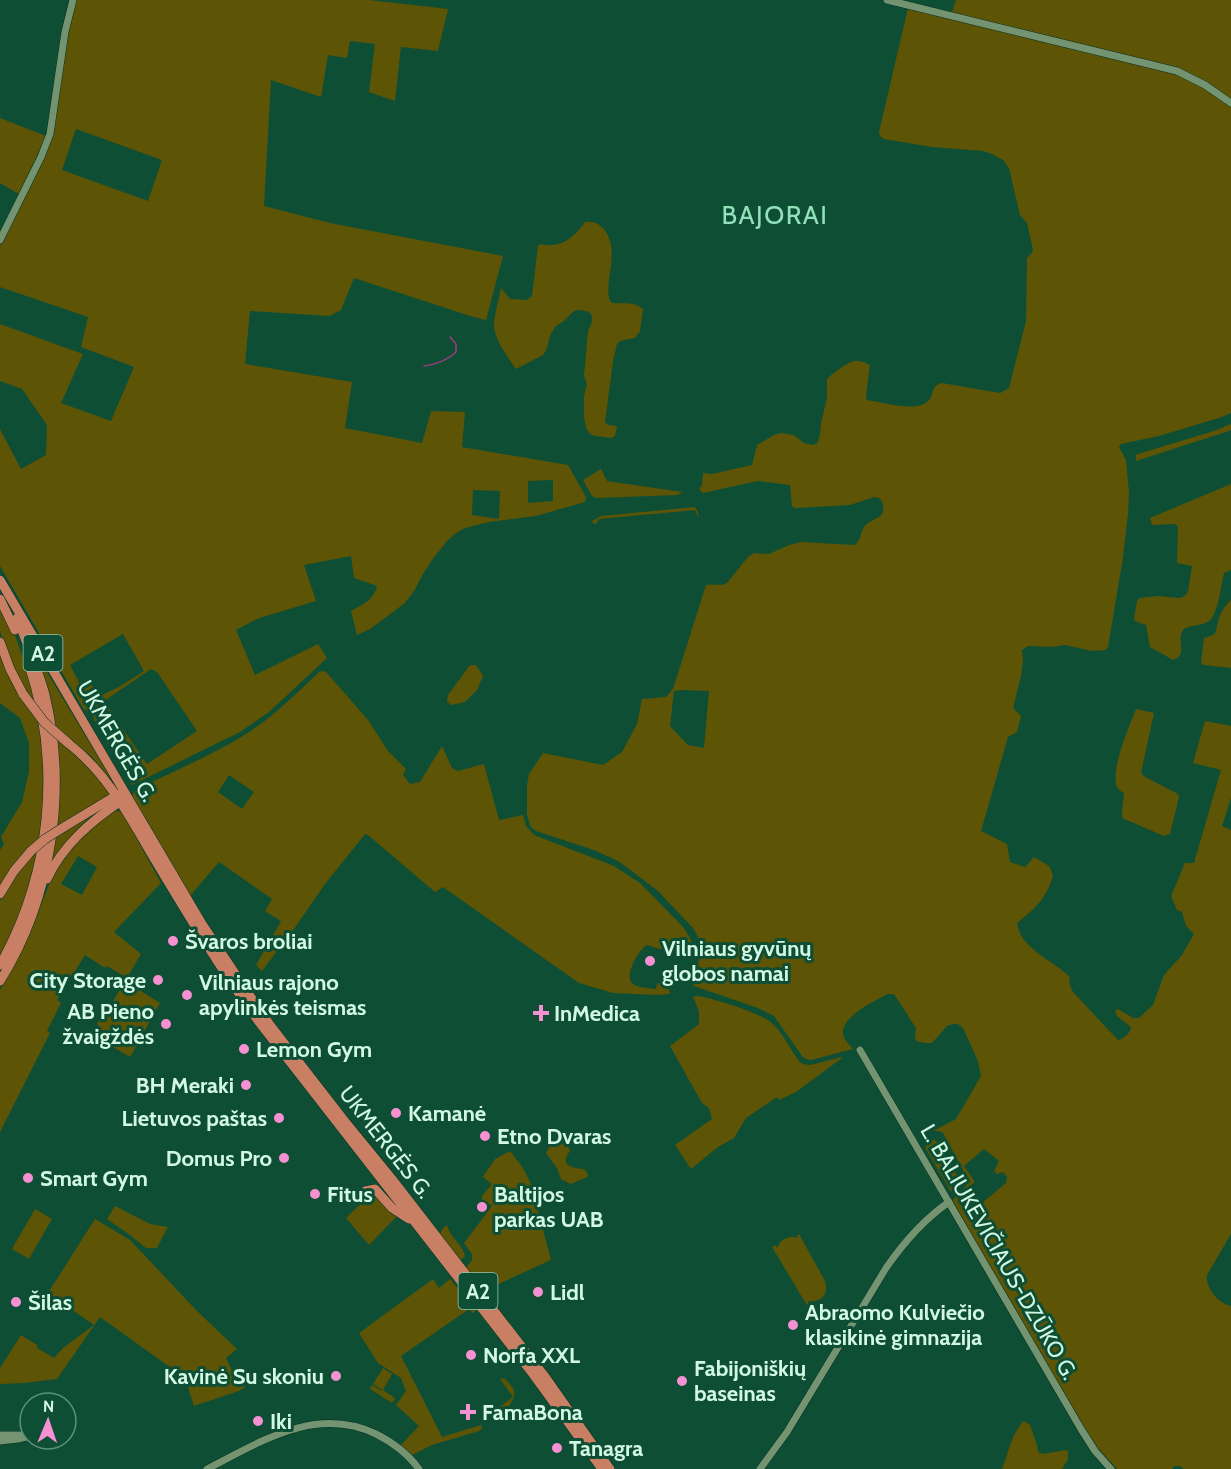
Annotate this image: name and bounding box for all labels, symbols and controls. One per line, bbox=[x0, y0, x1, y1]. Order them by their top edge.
district label: BAJORAI bbox=[721, 199, 829, 231]
road number: A2 bbox=[24, 635, 63, 671]
street label: UKMERGĖS G. bbox=[71, 675, 163, 807]
place label: Švaros broliai bbox=[185, 928, 313, 955]
marker: Švaros broliai bbox=[166, 934, 180, 948]
place label: Vilniaus gyvūnų globos namai bbox=[662, 935, 811, 987]
marker: Vilniaus gyvūnų globos namai bbox=[643, 954, 657, 968]
place label: City Storage bbox=[30, 967, 146, 994]
place label: Vilniaus rajono apylinkės teismas bbox=[199, 969, 366, 1021]
marker: City Storage bbox=[151, 973, 165, 987]
marker: Vilniaus rajono apylinkės teismas bbox=[180, 988, 194, 1002]
place label: AB Pieno žvaigždės bbox=[62, 998, 154, 1050]
place label: InMedica bbox=[554, 1000, 640, 1027]
marker: InMedica bbox=[532, 1004, 550, 1022]
marker: AB Pieno žvaigždės bbox=[159, 1017, 173, 1031]
place label: Lemon Gym bbox=[256, 1036, 372, 1063]
marker: Lemon Gym bbox=[237, 1042, 251, 1056]
place label: BH Meraki bbox=[136, 1072, 234, 1099]
marker: BH Meraki bbox=[239, 1078, 253, 1092]
street label: UKMERGĖS G. bbox=[334, 1080, 438, 1204]
place label: Kamanė bbox=[408, 1100, 486, 1127]
place label: Lietuvos paštas bbox=[121, 1105, 267, 1132]
marker: Kamanė bbox=[389, 1106, 403, 1120]
marker: Lietuvos paštas bbox=[272, 1111, 286, 1125]
street label: L. BALIUKEVIČIAUS-DZŪKO G. bbox=[915, 1119, 1083, 1385]
place label: Etno Dvaras bbox=[497, 1123, 611, 1150]
marker: Etno Dvaras bbox=[478, 1129, 492, 1143]
place label: Domus Pro bbox=[166, 1145, 272, 1172]
marker: Domus Pro bbox=[277, 1151, 291, 1165]
place label: Smart Gym bbox=[40, 1165, 148, 1192]
marker: Smart Gym bbox=[21, 1171, 35, 1185]
place label: Fitus bbox=[327, 1181, 373, 1208]
place label: Baltijos parkas UAB bbox=[494, 1181, 604, 1233]
marker: Fitus bbox=[308, 1187, 322, 1201]
marker: Baltijos parkas UAB bbox=[475, 1200, 489, 1214]
road number: A2 bbox=[458, 1273, 498, 1309]
place label: Lidl bbox=[550, 1279, 585, 1306]
marker: Lidl bbox=[531, 1285, 545, 1299]
place label: Šilas bbox=[28, 1289, 72, 1316]
marker: Šilas bbox=[9, 1295, 23, 1309]
place label: Abraomo Kulviečio klasikinė gimnazija bbox=[805, 1299, 985, 1351]
marker: Abraomo Kulviečio klasikinė gimnazija bbox=[786, 1318, 800, 1332]
place label: Norfa XXL bbox=[483, 1342, 580, 1369]
marker: Norfa XXL bbox=[464, 1348, 478, 1362]
place label: Fabijoniškių baseinas bbox=[694, 1355, 806, 1407]
place label: Kavinė Su skoniu bbox=[164, 1363, 324, 1390]
marker: Kavinė Su skoniu bbox=[329, 1369, 343, 1383]
marker: Fabijoniškių baseinas bbox=[675, 1374, 689, 1388]
north arrow bbox=[18, 1391, 78, 1451]
text: N bbox=[43, 1397, 54, 1416]
place label: FamaBona bbox=[482, 1399, 583, 1426]
marker: FamaBona bbox=[459, 1403, 477, 1421]
place label: Iki bbox=[270, 1408, 292, 1435]
marker: Iki bbox=[251, 1414, 265, 1428]
place label: Tanagra bbox=[569, 1435, 643, 1462]
marker: Tanagra bbox=[550, 1441, 564, 1455]

